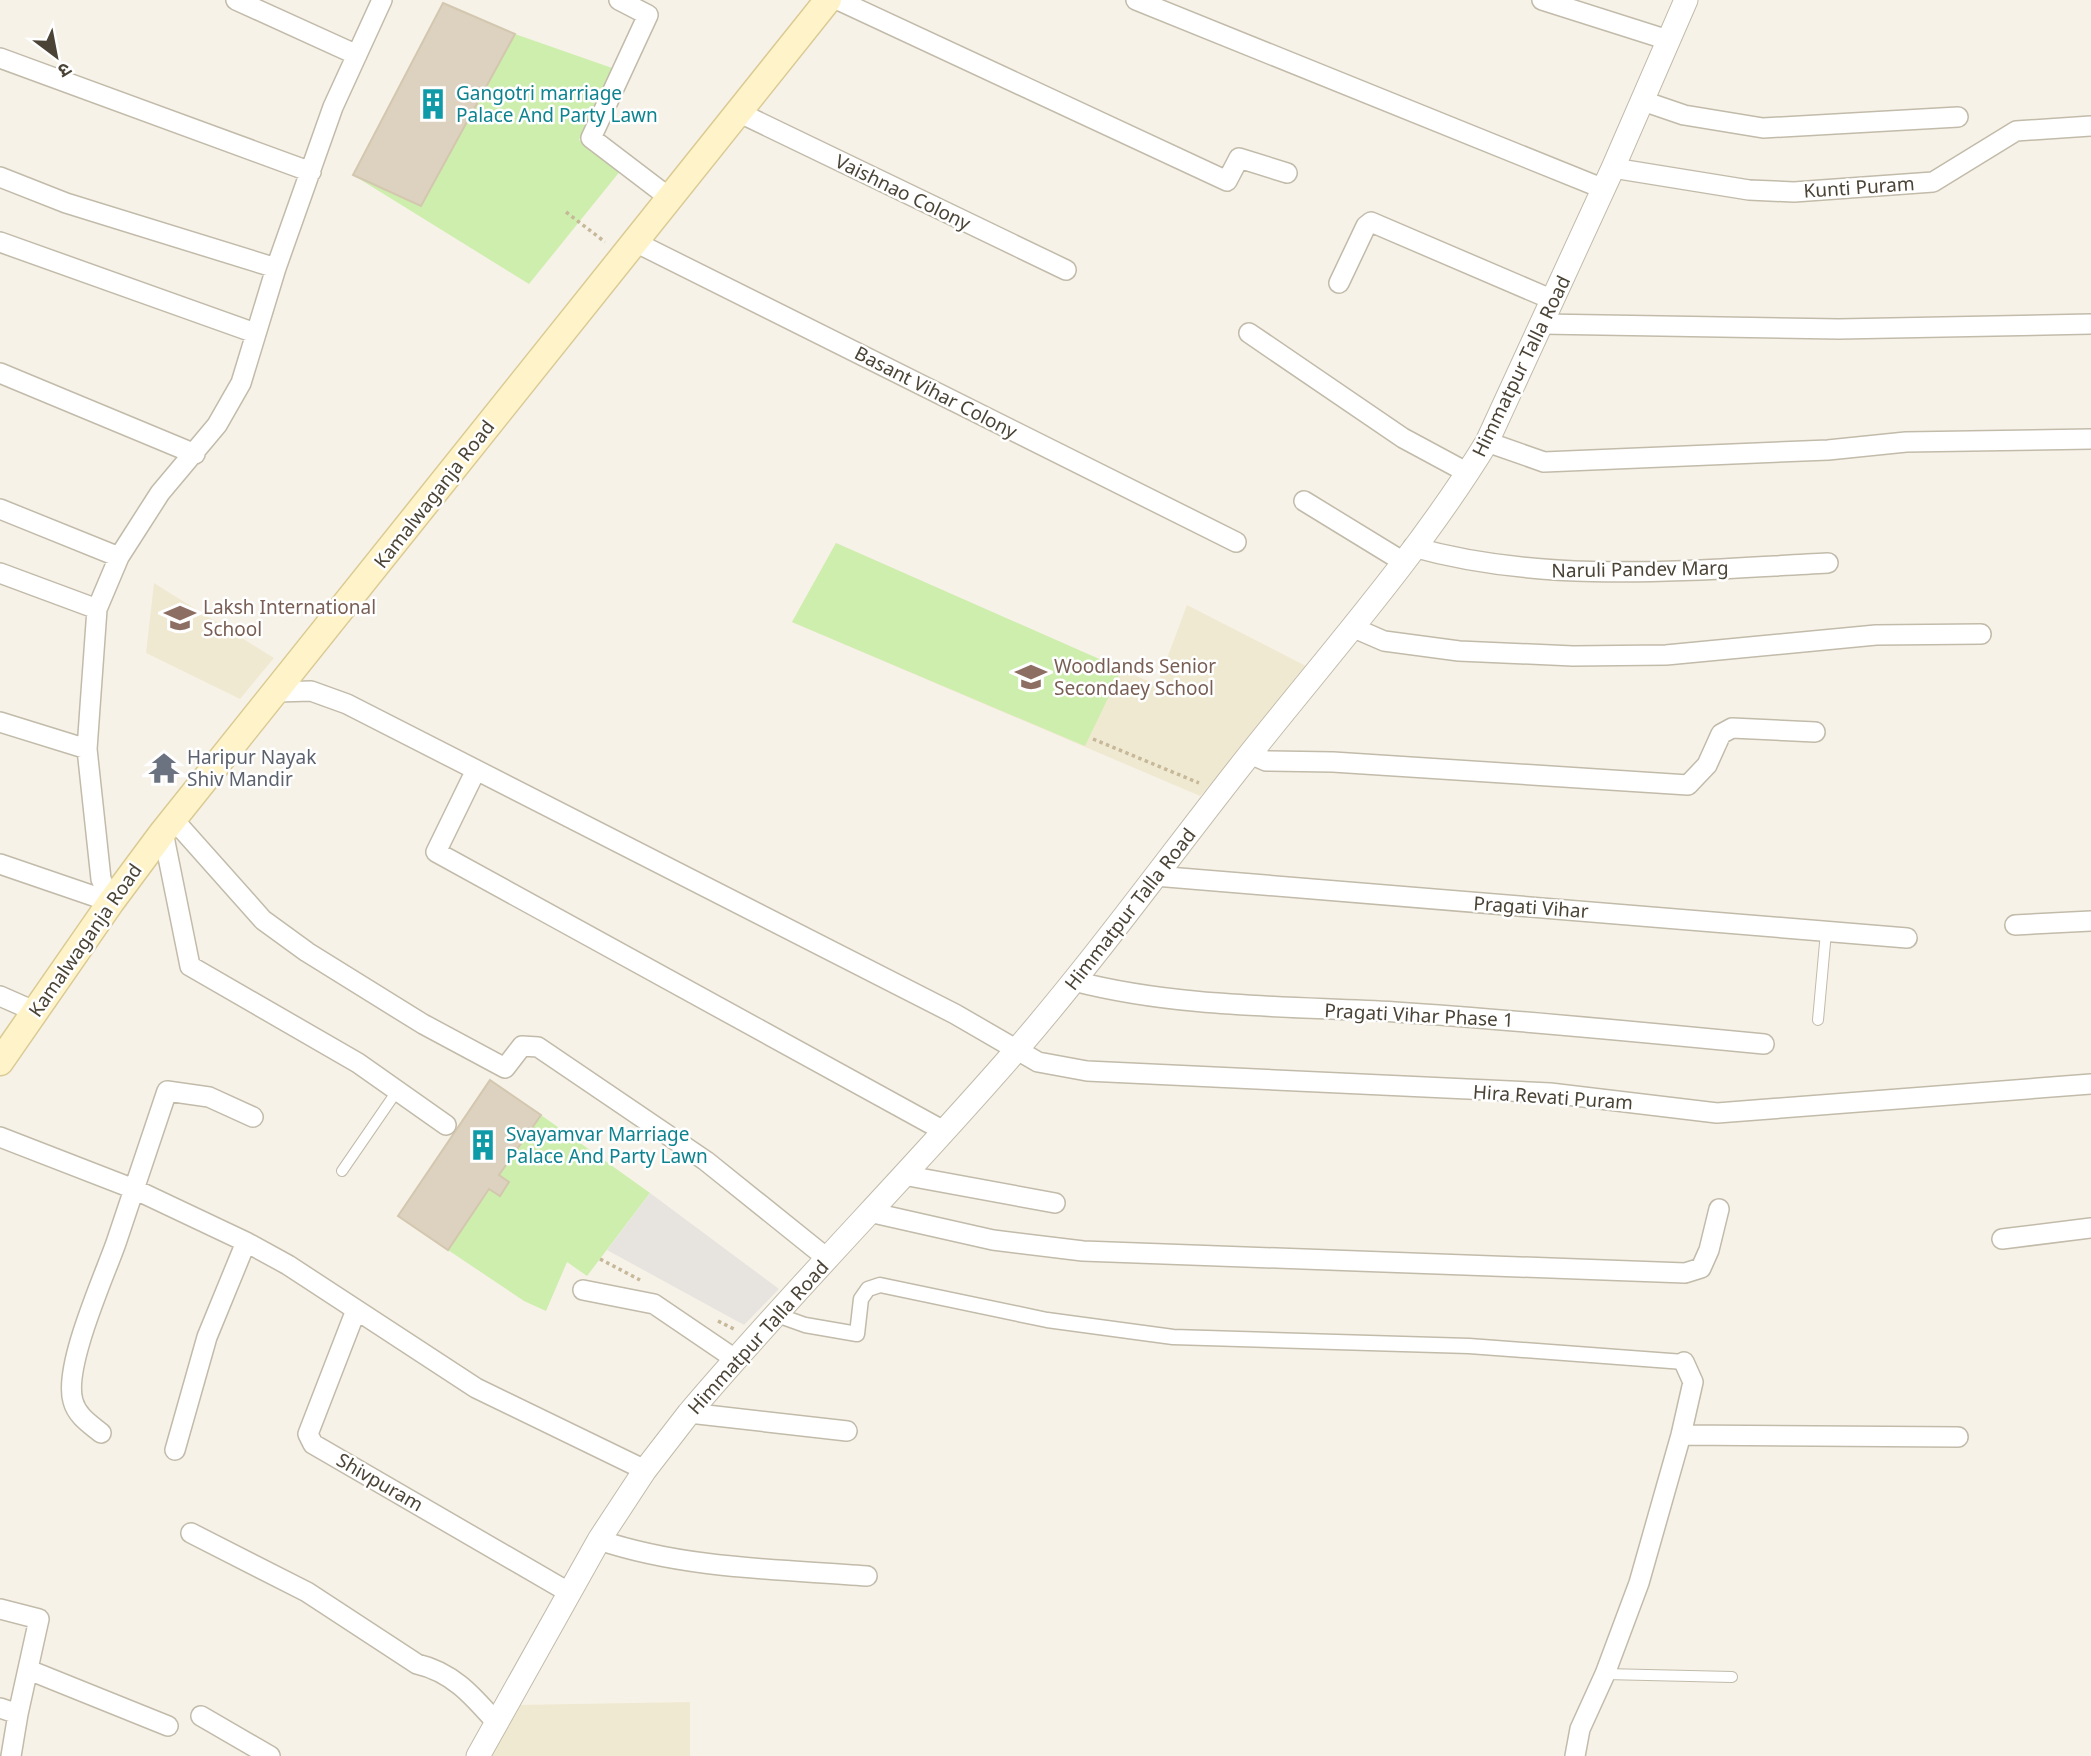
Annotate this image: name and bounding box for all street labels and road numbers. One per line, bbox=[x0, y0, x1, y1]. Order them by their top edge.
street label: Vaishnao Colony bbox=[831, 148, 975, 236]
street label: Kunti Puram bbox=[1803, 170, 1915, 204]
street label: Himmatpur Talla Road bbox=[1466, 271, 1576, 461]
street label: Basant Vihar Colony bbox=[850, 340, 1022, 444]
street label: Kamalwaganja Road bbox=[368, 414, 500, 574]
street label: Naruli Pandev Marg bbox=[1551, 554, 1729, 584]
street label: Himmatpur Talla Road bbox=[1058, 823, 1202, 995]
street label: Kamalwaganja Road bbox=[22, 858, 148, 1022]
street label: Pragati Vihar bbox=[1473, 890, 1590, 924]
street label: Pragati Vihar Phase 1 bbox=[1324, 997, 1514, 1033]
street label: Hira Revati Puram bbox=[1472, 1078, 1634, 1116]
street label: Himmatpur Talla Road bbox=[682, 1254, 834, 1420]
street label: Shivpuram bbox=[332, 1447, 428, 1517]

